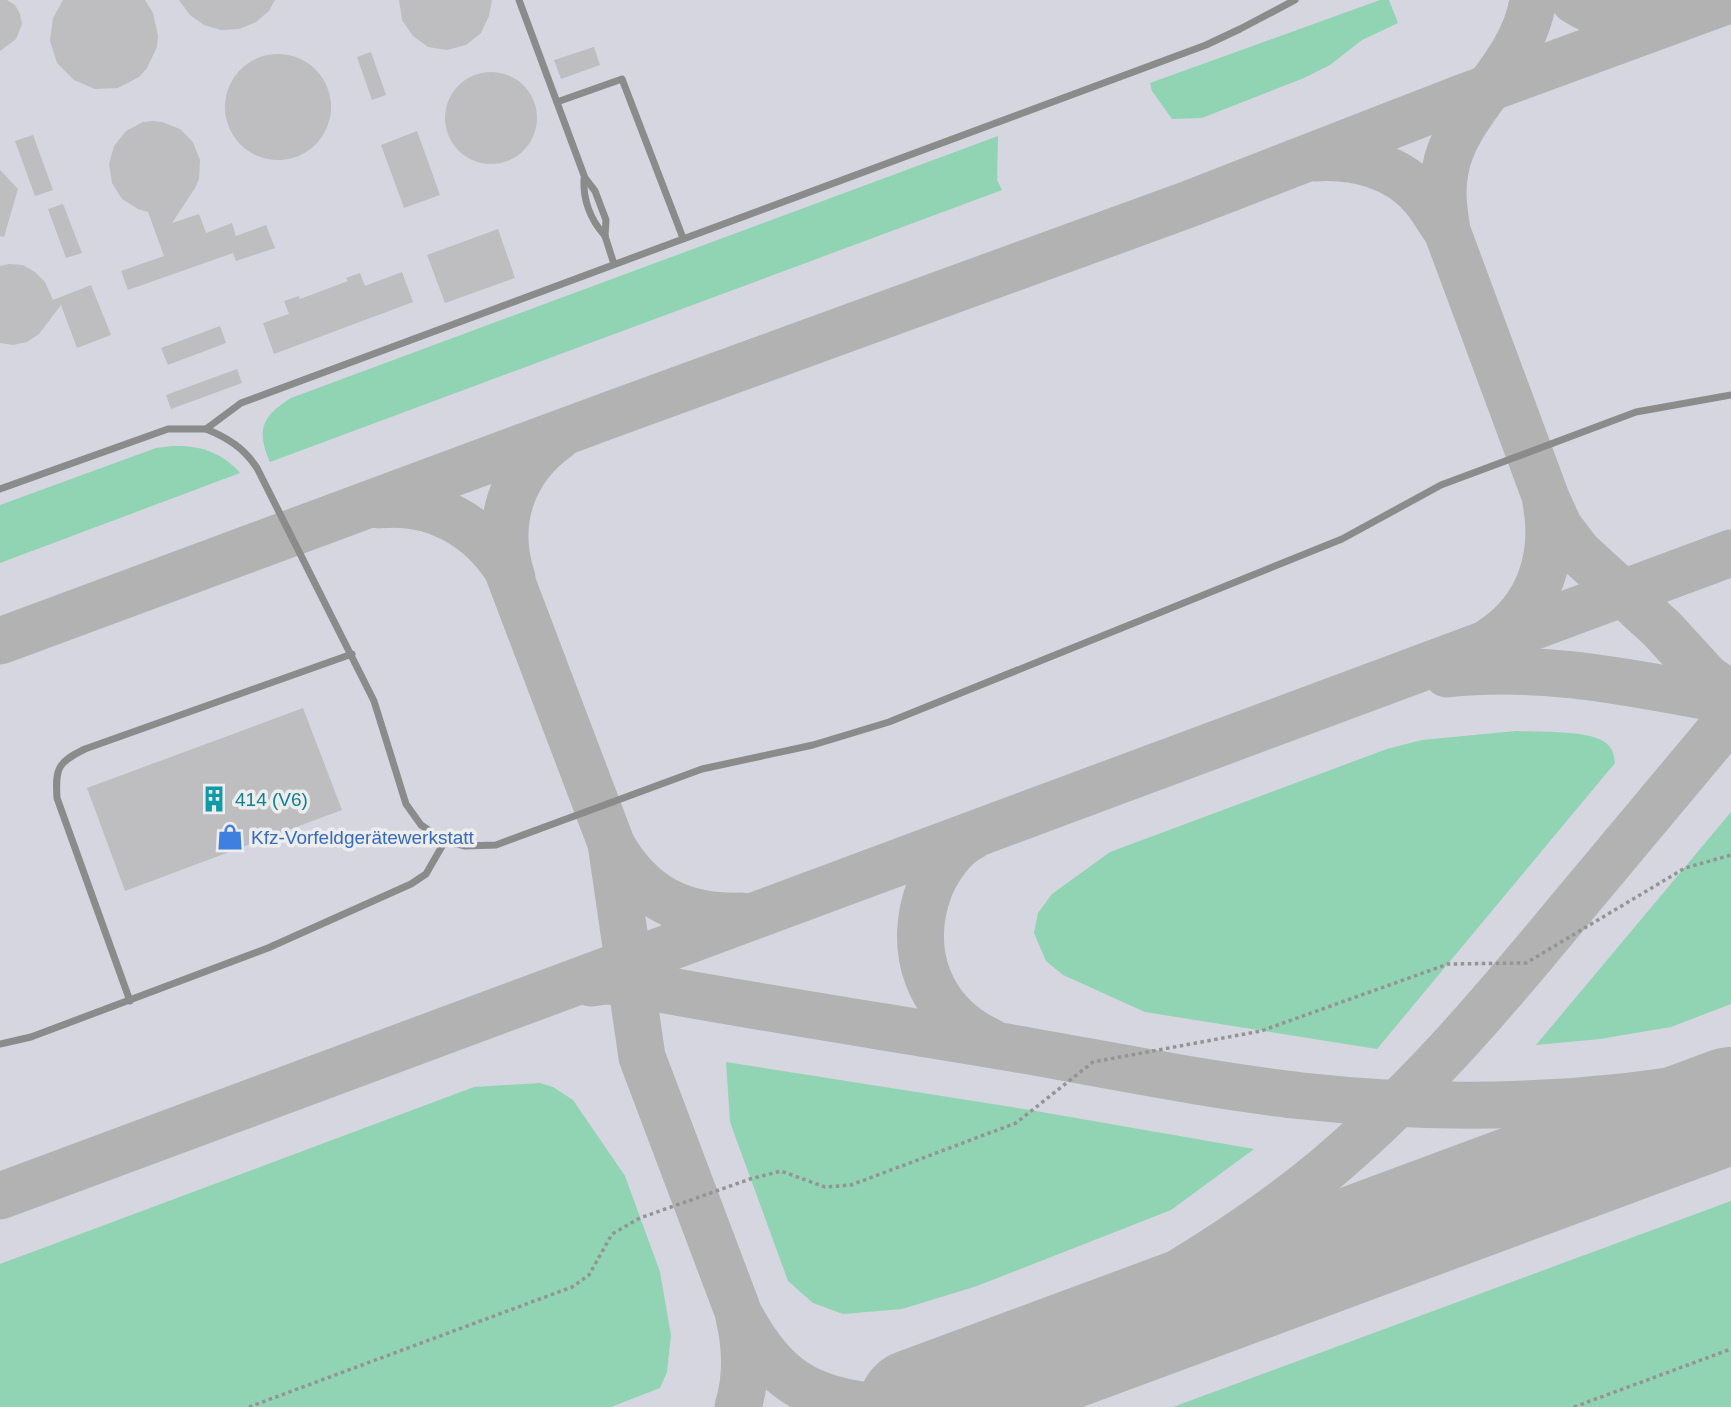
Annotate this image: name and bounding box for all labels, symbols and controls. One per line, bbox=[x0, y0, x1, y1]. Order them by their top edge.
building icon: 414 (V6) bbox=[199, 784, 229, 814]
place label: 414 (V6) bbox=[235, 789, 308, 810]
shop icon: Kfz-Vorfeldgerätewerkstatt bbox=[215, 822, 245, 852]
place label: Kfz-Vorfeldgerätewerkstatt bbox=[251, 827, 475, 848]

